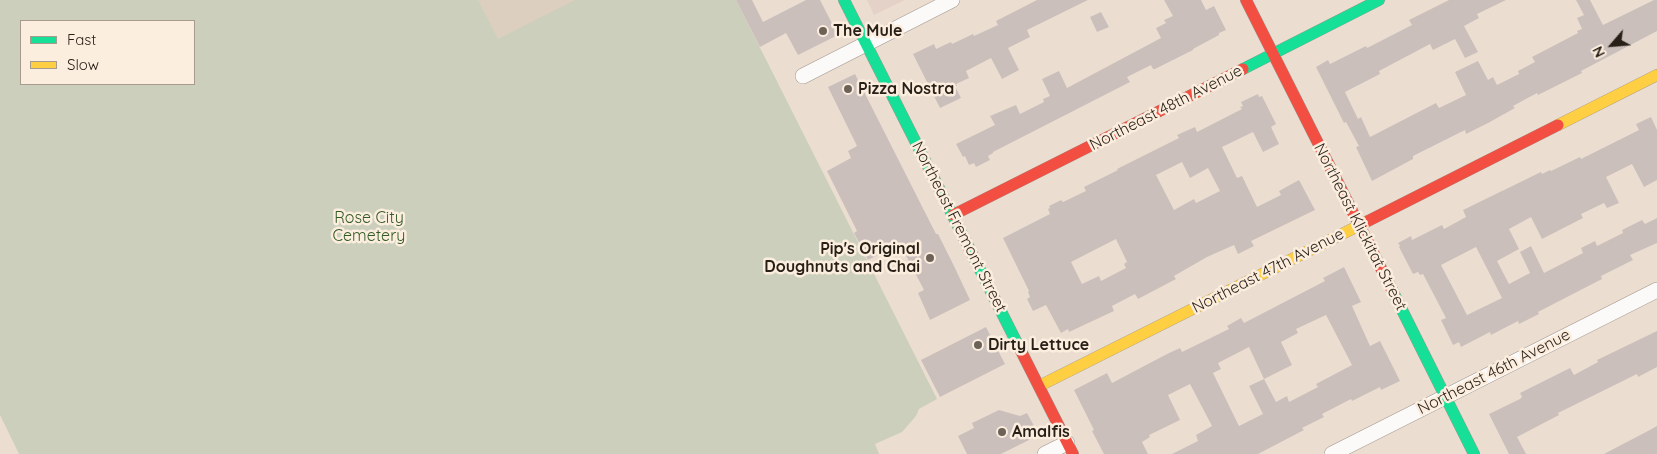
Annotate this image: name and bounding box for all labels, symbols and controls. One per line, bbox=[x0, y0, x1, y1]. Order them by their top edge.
legend bbox=[20, 20, 195, 85]
north arrow bbox=[1587, 20, 1637, 70]
place label: The Mule bbox=[833, 21, 902, 41]
marker: The Mule bbox=[817, 25, 829, 37]
text: Fast bbox=[67, 30, 96, 49]
text: N bbox=[1588, 43, 1609, 60]
text: Slow bbox=[67, 55, 99, 74]
street label: Northeast 48th Avenue bbox=[1086, 61, 1246, 155]
place label: Pizza Nostra bbox=[858, 79, 954, 99]
marker: Pizza Nostra bbox=[842, 83, 854, 95]
street label: Northeast Fremont Street bbox=[908, 139, 1010, 315]
street label: Northeast Klickitat Street bbox=[1309, 140, 1411, 314]
park label: Rose City Cemetery bbox=[333, 208, 405, 246]
street label: Northeast 47th Avenue bbox=[1189, 224, 1347, 318]
place label: Pip's Original Doughnuts and Chai bbox=[764, 239, 920, 277]
marker: Pip's Original Doughnuts and Chai bbox=[924, 252, 936, 264]
street label: Northeast 46th Avenue bbox=[1414, 325, 1574, 419]
place label: Dirty Lettuce bbox=[988, 335, 1089, 355]
marker: Dirty Lettuce bbox=[972, 339, 984, 351]
place label: Amalfis bbox=[1012, 422, 1070, 442]
marker: Amalfis bbox=[996, 426, 1008, 438]

